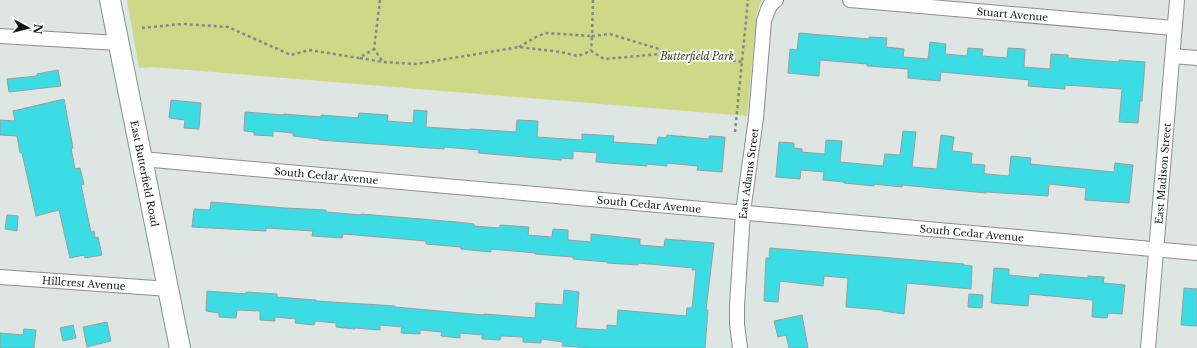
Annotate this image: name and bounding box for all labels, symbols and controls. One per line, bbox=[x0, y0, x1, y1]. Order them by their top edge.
street label: Stuart Avenue bbox=[976, 5, 1049, 24]
north arrow bbox=[8, 8, 48, 48]
text: N bbox=[30, 23, 46, 36]
park label: Butterfield Park bbox=[659, 50, 734, 63]
street label: East Butterfield Road bbox=[127, 119, 162, 228]
street label: East Madison Street bbox=[1152, 122, 1174, 225]
street label: East Adams Street bbox=[737, 127, 762, 220]
street label: South Cedar Avenue bbox=[274, 165, 379, 187]
street label: South Cedar Avenue bbox=[596, 194, 702, 216]
street label: South Cedar Avenue bbox=[919, 222, 1025, 245]
street label: Hillcrest Avenue bbox=[41, 274, 126, 293]

